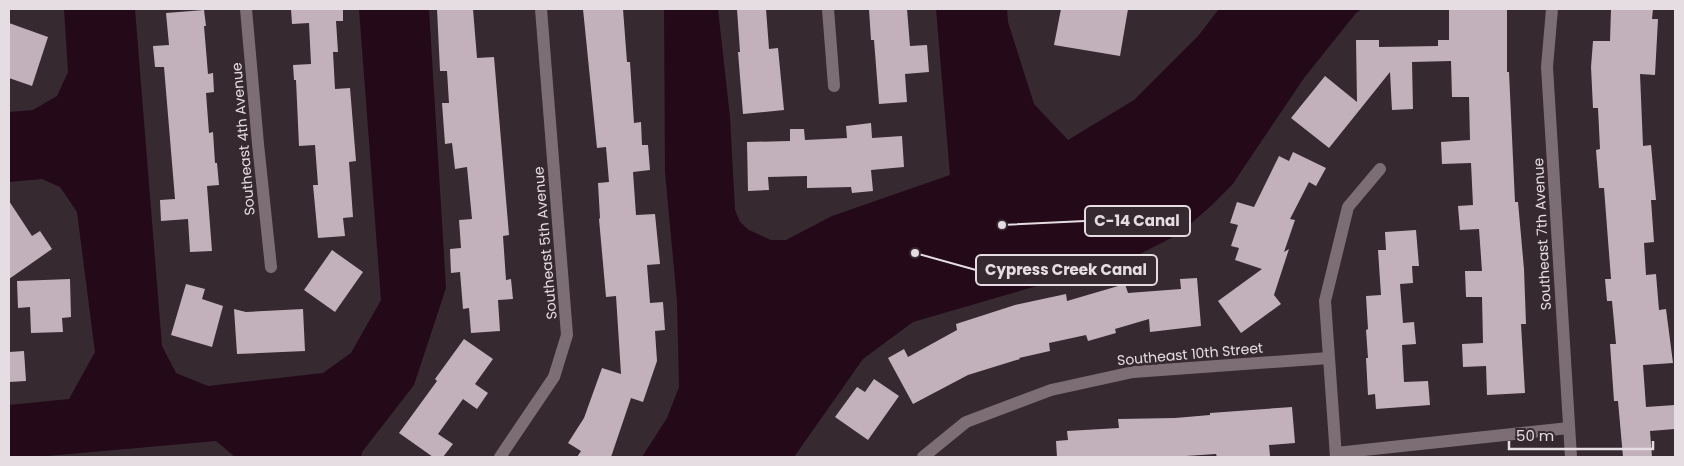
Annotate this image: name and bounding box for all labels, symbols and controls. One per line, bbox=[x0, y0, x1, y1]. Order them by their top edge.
street label: Southeast 4th Avenue bbox=[226, 61, 260, 216]
street label: Southeast 7th Avenue bbox=[1528, 157, 1556, 311]
street label: Southeast 5th Avenue bbox=[528, 165, 562, 320]
callout: C-14 Canal bbox=[1085, 206, 1190, 236]
text: C-14 Canal bbox=[1094, 210, 1180, 231]
callout: Cypress Creek Canal bbox=[976, 255, 1157, 285]
text: Cypress Creek Canal bbox=[985, 259, 1147, 280]
street label: Southeast 10th Street bbox=[1116, 338, 1264, 370]
scale bar bbox=[1509, 418, 1653, 450]
text: 50 m bbox=[1516, 425, 1554, 446]

